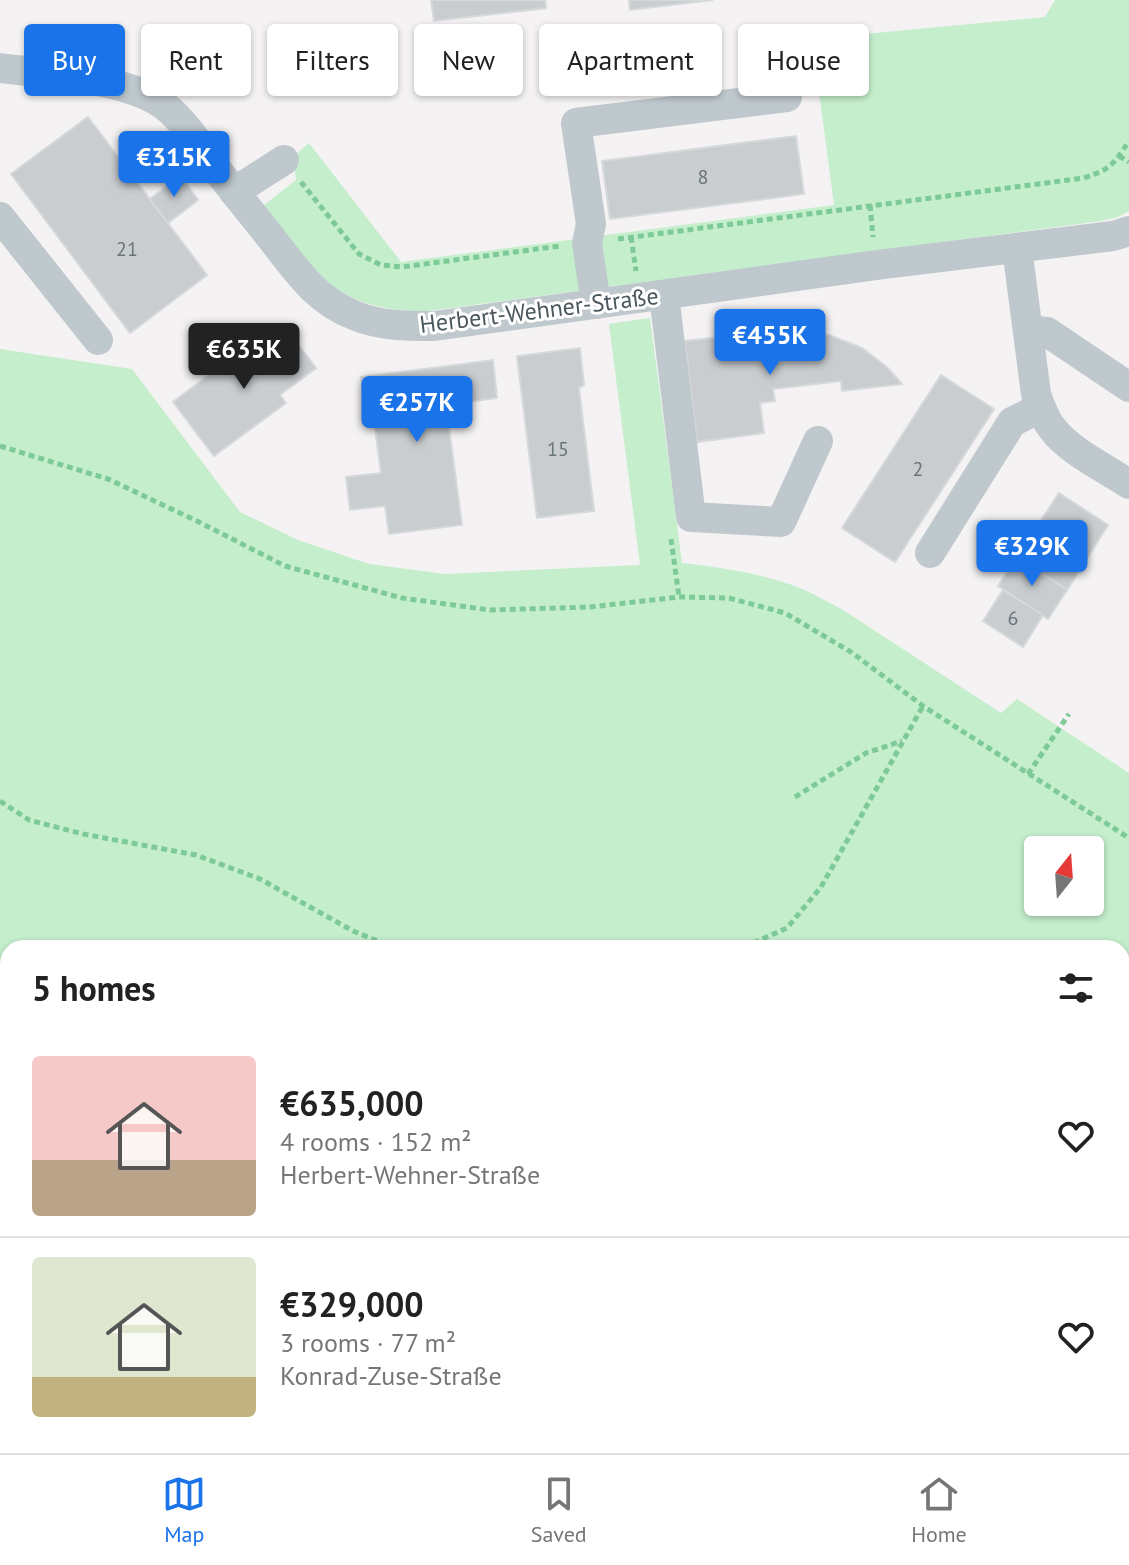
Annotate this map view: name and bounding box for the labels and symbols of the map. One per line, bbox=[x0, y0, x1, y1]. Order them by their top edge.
pin: €315K bbox=[118, 131, 230, 199]
house number: 8 bbox=[698, 164, 708, 190]
house number: 21 bbox=[116, 236, 138, 262]
street label: Herbert-Wehner-Straße bbox=[418, 280, 660, 340]
pin: €455K bbox=[714, 309, 826, 377]
pin: €635K bbox=[188, 323, 300, 391]
pin: €257K bbox=[361, 376, 473, 444]
house number: 15 bbox=[547, 436, 569, 462]
house number: 2 bbox=[913, 456, 923, 482]
pin: €329K bbox=[976, 520, 1088, 588]
house number: 6 bbox=[1008, 605, 1018, 631]
north arrow bbox=[1024, 836, 1104, 916]

